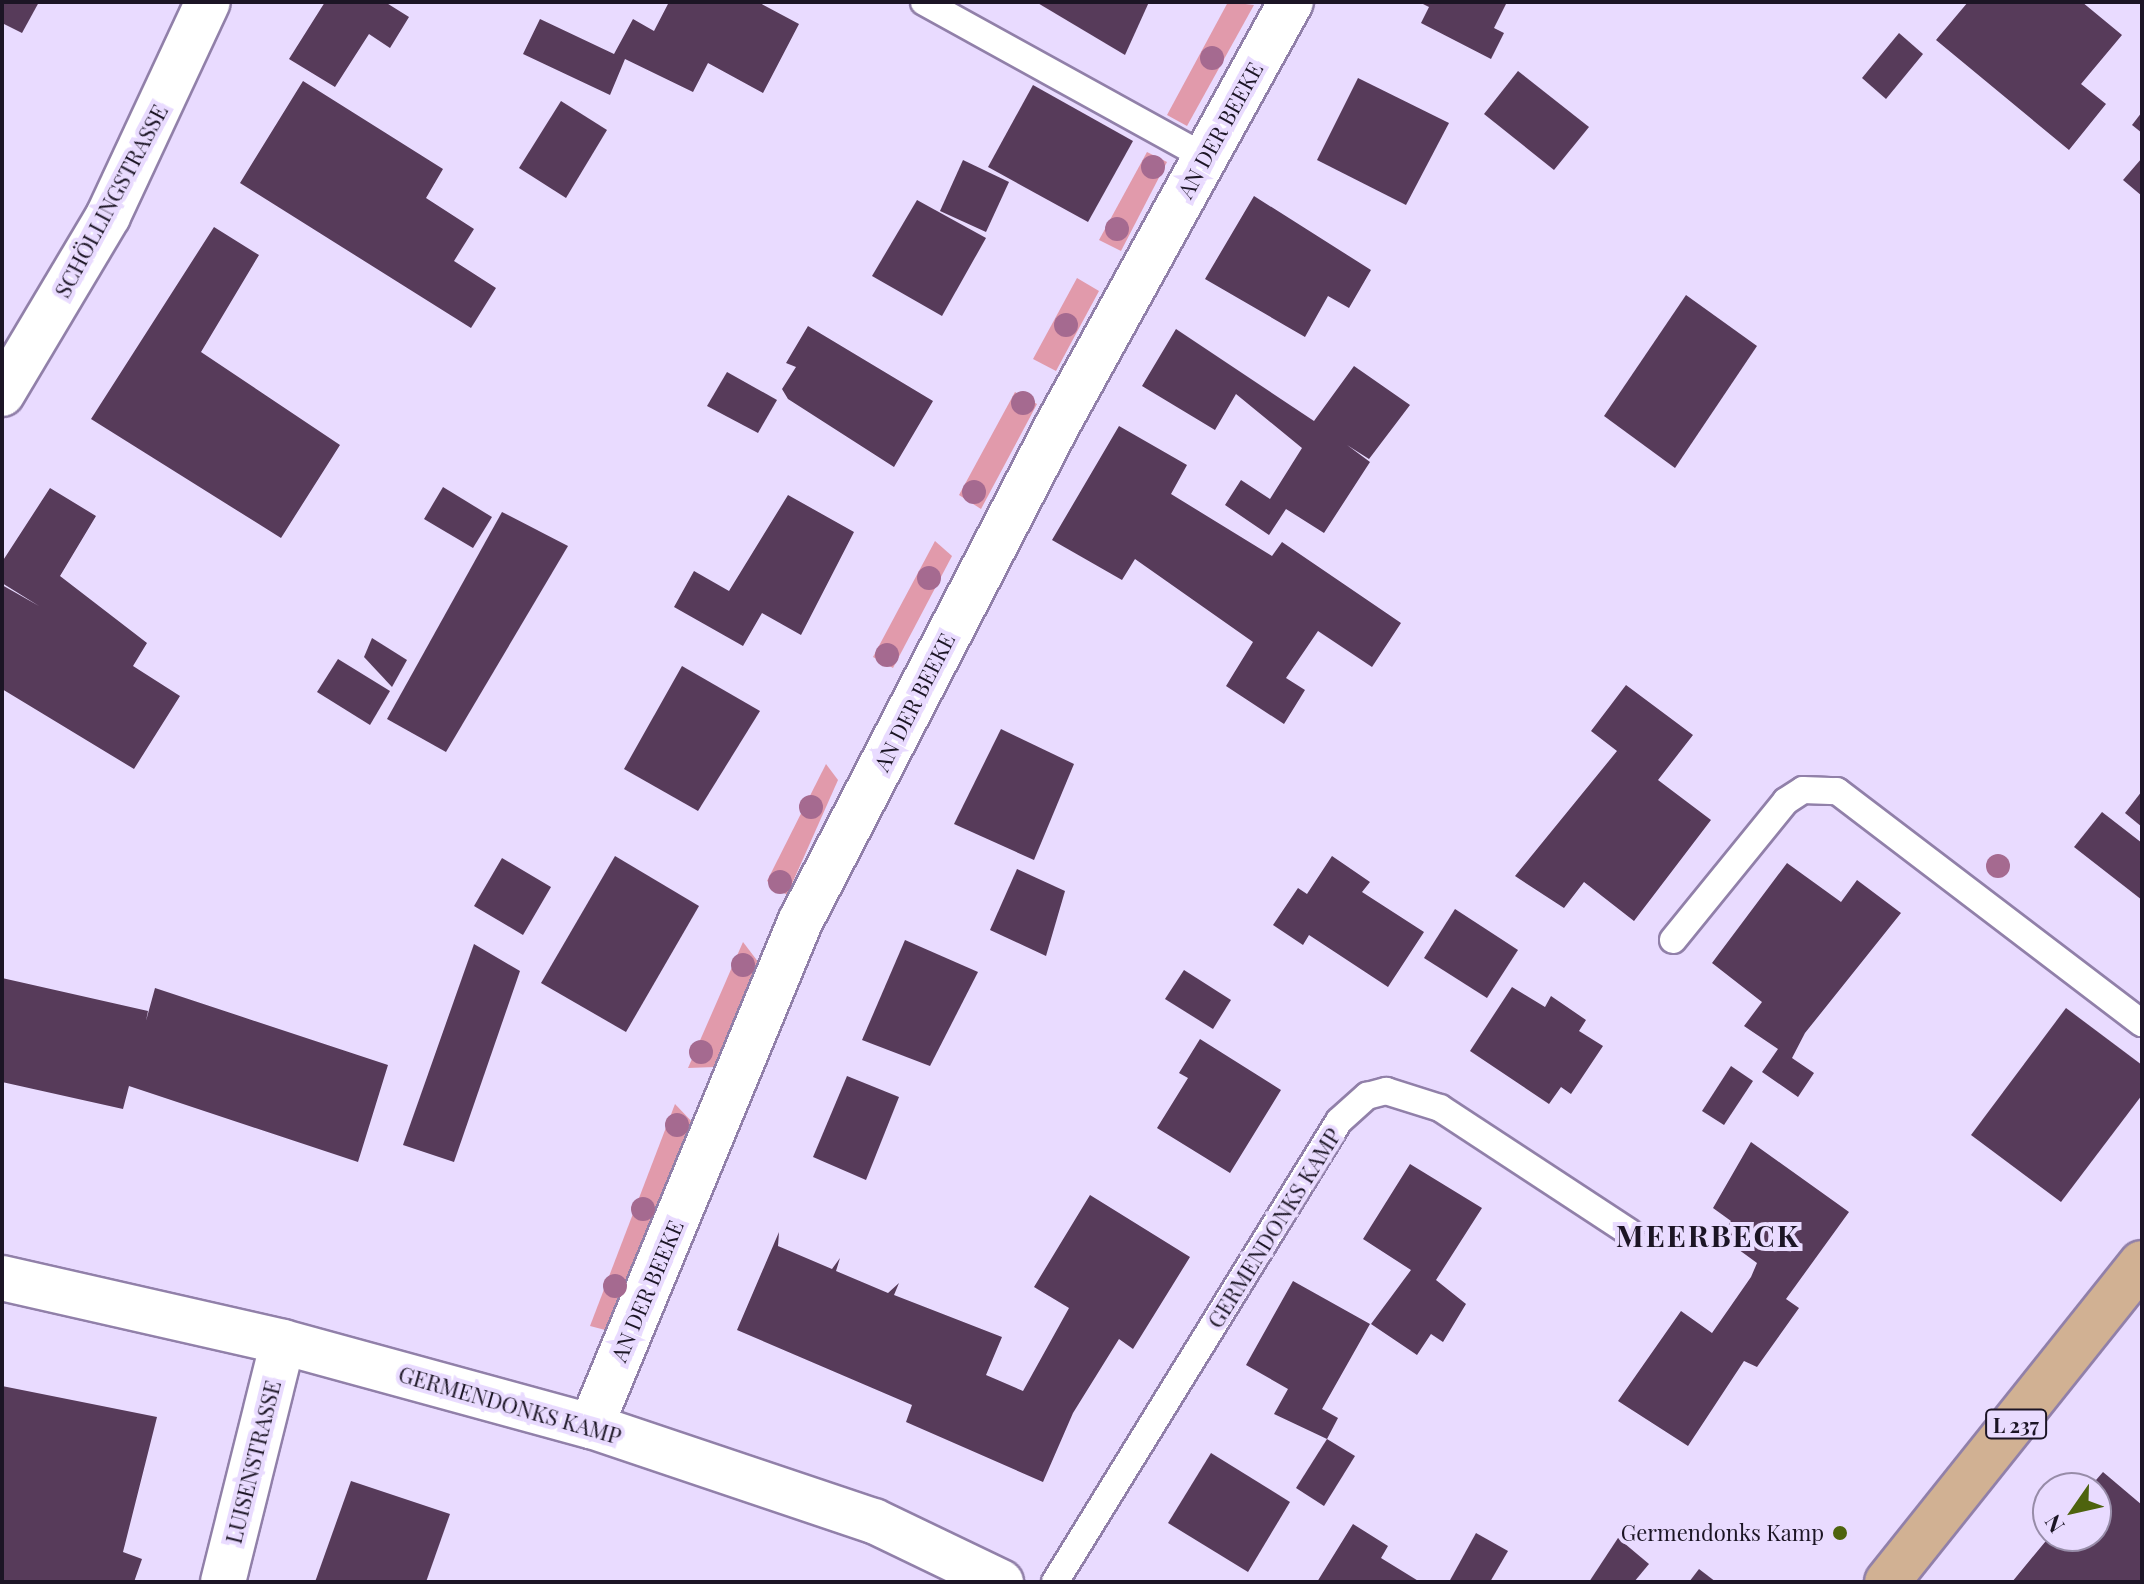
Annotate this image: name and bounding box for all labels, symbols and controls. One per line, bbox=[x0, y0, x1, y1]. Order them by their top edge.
street label: AN DER BEEKE bbox=[1172, 57, 1268, 203]
street label: SCHÖLLINGSTRASSE bbox=[49, 100, 173, 302]
street label: AN DER BEEKE bbox=[868, 629, 960, 775]
street label: GERMENDONKS KAMP bbox=[1202, 1123, 1346, 1333]
street label: AN DER BEEKE bbox=[605, 1216, 689, 1366]
district label: MEERBECK bbox=[1616, 1217, 1800, 1253]
street label: GERMENDONKS KAMP bbox=[396, 1361, 624, 1449]
street label: LUISENSTRASSE bbox=[220, 1378, 286, 1546]
road number: L 237 bbox=[1984, 1408, 2048, 1440]
north arrow bbox=[2032, 1472, 2112, 1552]
text: N bbox=[2037, 1509, 2071, 1539]
place label: Germendonks Kamp bbox=[1621, 1520, 1824, 1546]
marker: Germendonks Kamp bbox=[1831, 1524, 1849, 1542]

